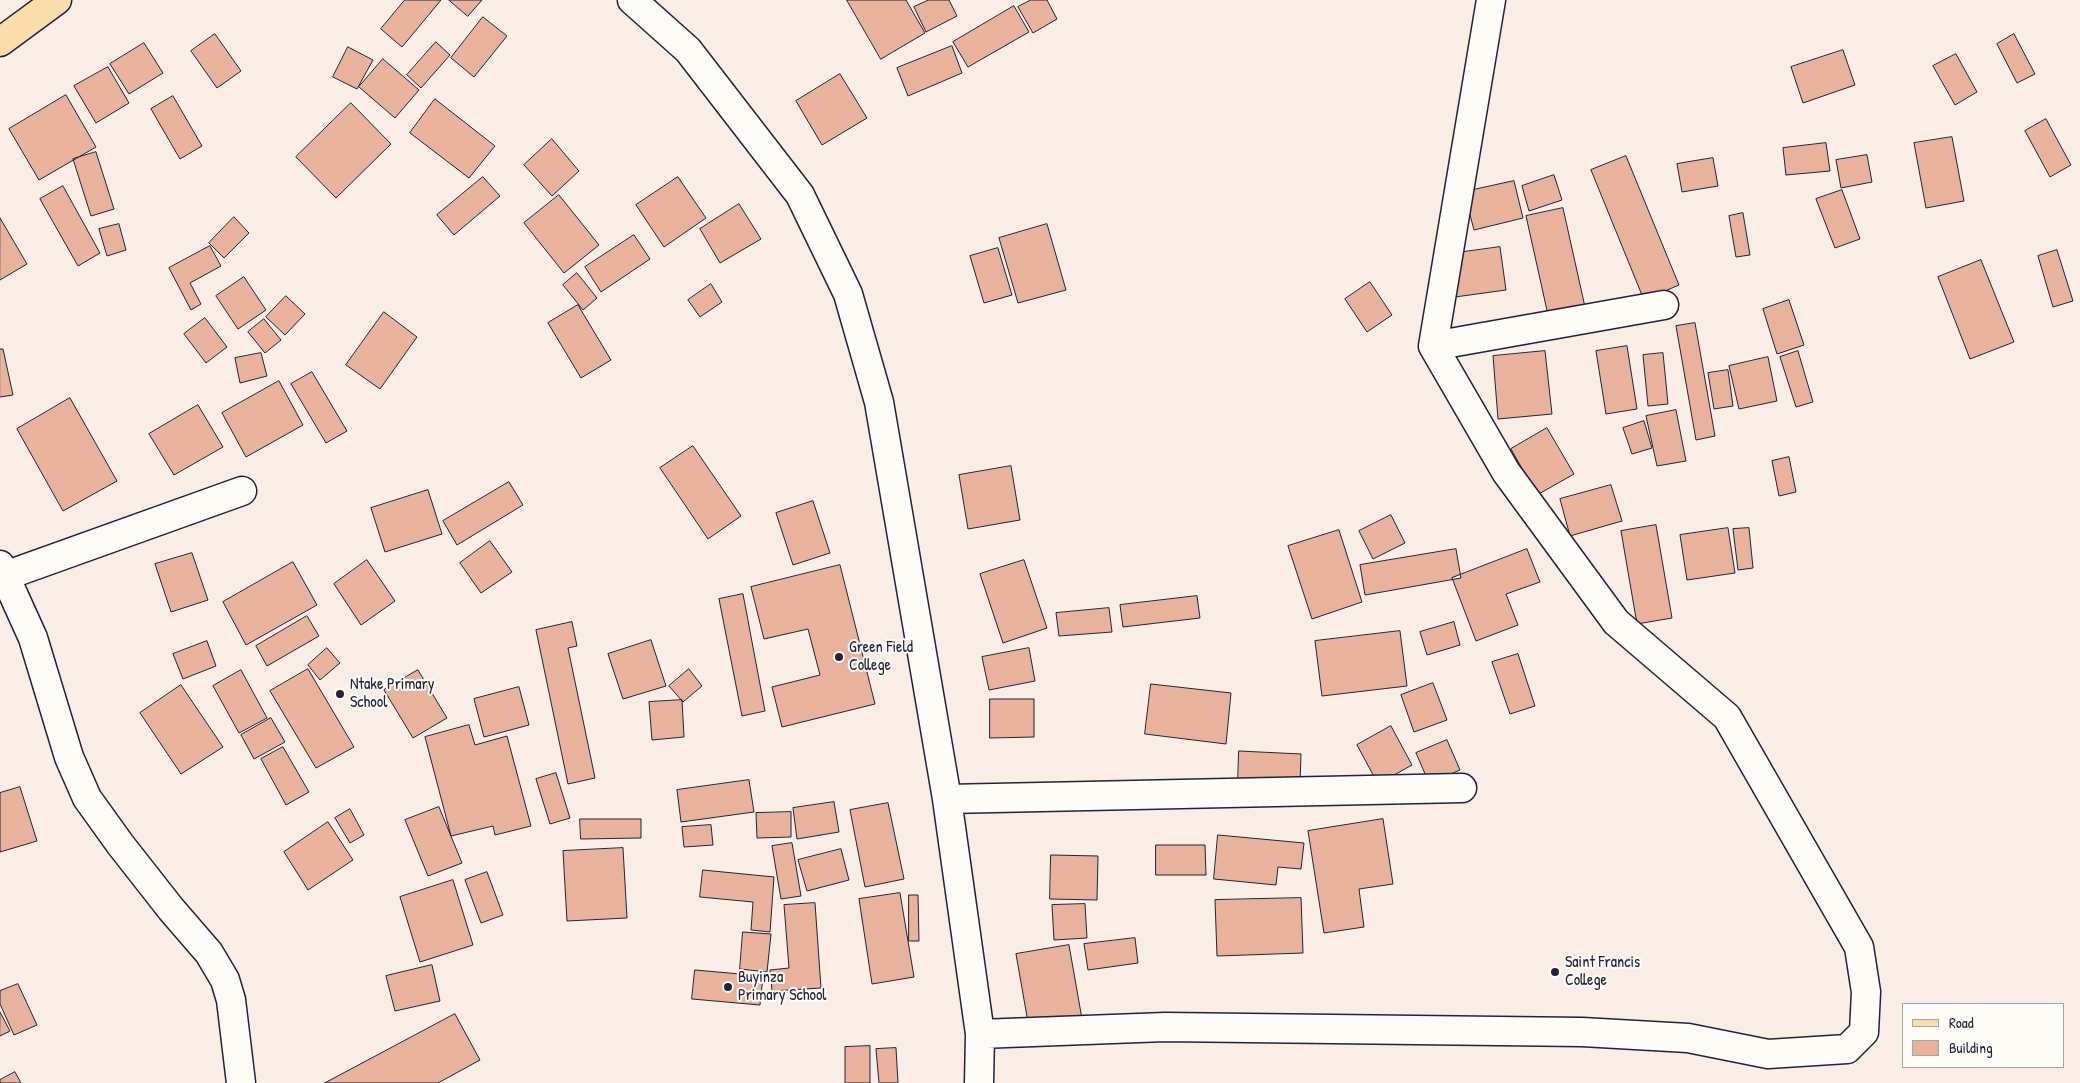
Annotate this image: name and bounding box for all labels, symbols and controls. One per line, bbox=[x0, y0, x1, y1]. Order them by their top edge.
place label: Green Field College bbox=[849, 638, 913, 676]
marker: Green Field College bbox=[833, 651, 845, 663]
place label: Ntake Primary School bbox=[350, 675, 434, 713]
marker: Ntake Primary School bbox=[334, 688, 346, 700]
place label: Saint Francis College bbox=[1565, 953, 1640, 991]
marker: Saint Francis College bbox=[1549, 966, 1561, 978]
place label: Buyinza Primary School bbox=[738, 968, 827, 1006]
marker: Buyinza Primary School bbox=[722, 981, 734, 993]
legend bbox=[1902, 1003, 2065, 1068]
text: Road bbox=[1949, 1012, 1974, 1033]
text: Building bbox=[1949, 1037, 1993, 1058]

